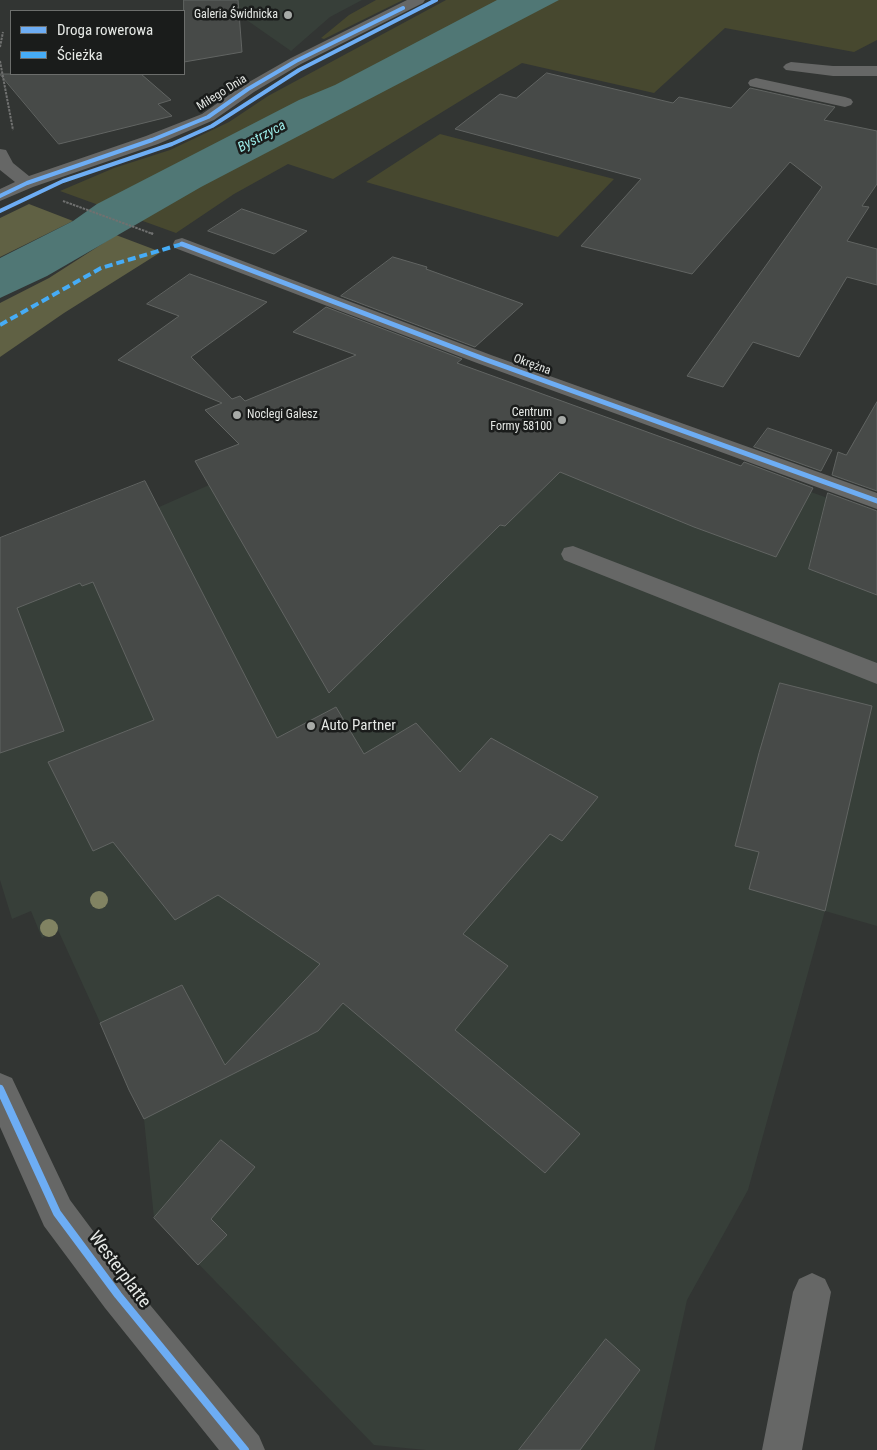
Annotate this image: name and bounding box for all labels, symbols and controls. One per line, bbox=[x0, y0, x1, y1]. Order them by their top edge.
place label: Galeria Świdnicka bbox=[194, 8, 278, 22]
marker: Galeria Świdnicka bbox=[282, 9, 294, 21]
legend bbox=[10, 10, 185, 75]
text: Droga rowerowa bbox=[57, 21, 153, 39]
text: Ścieżka bbox=[57, 46, 103, 64]
street label: Miłego Dnia bbox=[194, 72, 250, 114]
water label: Bystrzyca bbox=[235, 117, 289, 157]
street label: Okrężna bbox=[511, 352, 553, 378]
place label: Centrum Formy 58100 bbox=[490, 406, 552, 434]
place label: Noclegi Galesz bbox=[247, 408, 318, 422]
marker: Noclegi Galesz bbox=[231, 409, 243, 421]
marker: Centrum Formy 58100 bbox=[556, 414, 568, 426]
place label: Auto Partner bbox=[321, 717, 396, 735]
marker: Auto Partner bbox=[305, 720, 317, 732]
street label: Westerplatte bbox=[83, 1228, 155, 1312]

